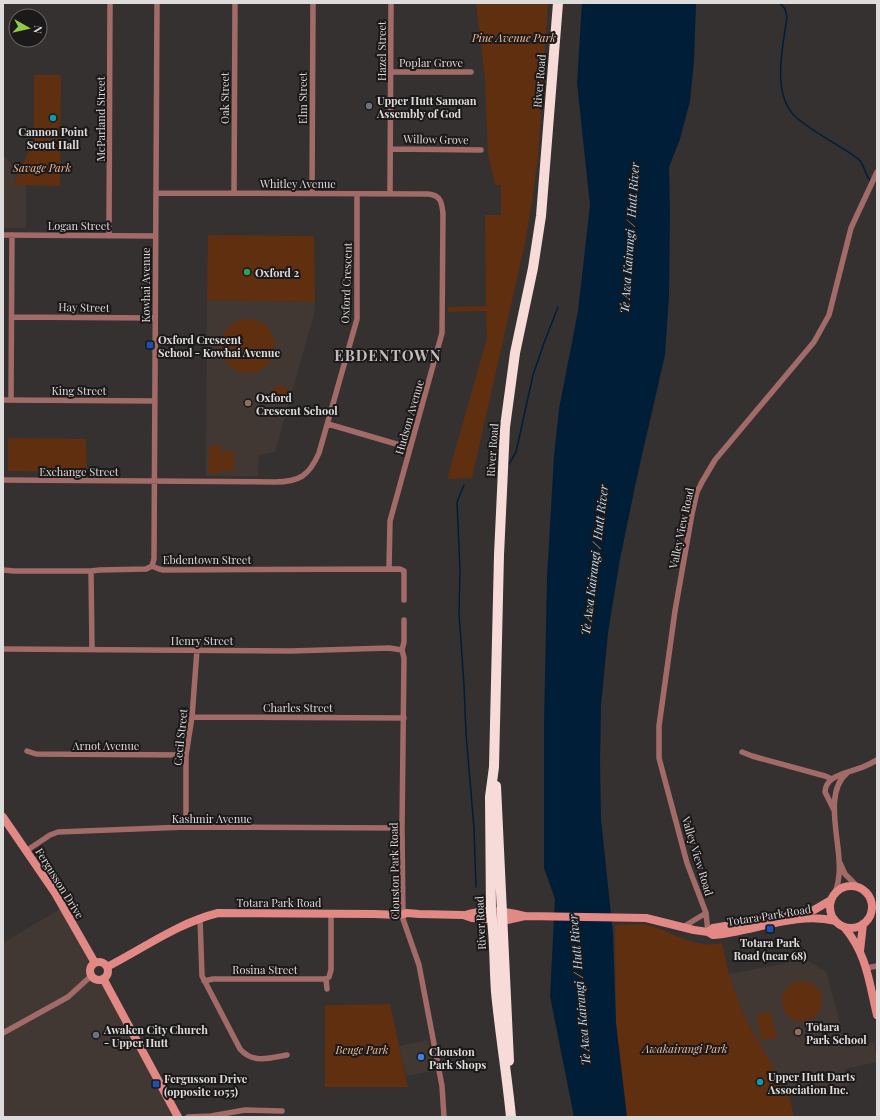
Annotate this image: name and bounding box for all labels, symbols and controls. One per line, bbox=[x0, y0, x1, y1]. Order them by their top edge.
north arrow bbox=[8, 8, 48, 48]
street label: Hazel Street bbox=[374, 21, 389, 81]
text: N bbox=[30, 24, 46, 34]
park label: Pine Avenue Park bbox=[471, 30, 556, 45]
street label: River Road bbox=[529, 53, 549, 108]
street label: Poplar Grove bbox=[399, 55, 463, 70]
street label: Oak Street bbox=[217, 72, 232, 124]
street label: Elm Street bbox=[295, 72, 310, 124]
street label: McParland Street bbox=[93, 76, 108, 162]
place label: Upper Hutt Samoan Assembly of God bbox=[376, 93, 477, 121]
marker: Upper Hutt Samoan Assembly of God bbox=[364, 101, 374, 111]
marker: Cannon Point Scout Hall bbox=[48, 113, 58, 123]
place label: Cannon Point Scout Hall bbox=[18, 124, 88, 152]
street label: Willow Grove bbox=[402, 131, 469, 147]
park label: Savage Park bbox=[12, 160, 72, 175]
water label: Te Awa Kairangi / Hutt River bbox=[616, 161, 642, 314]
street label: Whitley Avenue bbox=[259, 176, 336, 191]
street label: Logan Street bbox=[48, 218, 110, 233]
street label: Oxford Crescent bbox=[337, 242, 355, 324]
street label: Kowhai Avenue bbox=[138, 247, 153, 323]
place label: Oxford 2 bbox=[255, 265, 299, 280]
marker: Oxford 2 bbox=[242, 267, 252, 277]
street label: Hay Street bbox=[58, 299, 110, 315]
place label: Oxford Crescent School - Kowhai Avenue bbox=[158, 332, 280, 360]
marker: Oxford Crescent School - Kowhai Avenue bbox=[145, 340, 155, 350]
district label: EBDENTOWN bbox=[334, 345, 442, 365]
street label: Hudson Avenue bbox=[391, 377, 427, 456]
street label: King Street bbox=[52, 383, 107, 398]
place label: Oxford Crescent School bbox=[256, 390, 338, 418]
marker: Oxford Crescent School bbox=[243, 398, 253, 408]
street label: River Road bbox=[483, 422, 501, 477]
street label: Exchange Street bbox=[39, 464, 119, 479]
water label: Te Awa Kairangi / Hutt River bbox=[577, 483, 611, 636]
street label: Valley View Road bbox=[665, 486, 697, 571]
street label: Ebdentown Street bbox=[163, 552, 251, 567]
street label: Henry Street bbox=[171, 633, 233, 648]
street label: Charles Street bbox=[263, 700, 333, 715]
street label: Cecil Street bbox=[170, 708, 190, 766]
street label: Arnot Avenue bbox=[72, 738, 140, 753]
street label: Kashmir Avenue bbox=[172, 811, 253, 826]
street label: Valley View Road bbox=[679, 813, 717, 898]
street label: Clouston Park Road bbox=[386, 822, 402, 920]
street label: Fergusson Drive bbox=[32, 845, 88, 922]
street label: Totara Park Road bbox=[237, 895, 322, 910]
street label: River Road bbox=[471, 895, 489, 950]
street label: Totara Park Road bbox=[726, 901, 813, 929]
water label: Te Awa Kairangi / Hutt River bbox=[564, 913, 594, 1066]
marker: Totara Park Road (near 68) bbox=[765, 924, 775, 934]
place label: Totara Park Road (near 68) bbox=[733, 935, 807, 963]
street label: Rosina Street bbox=[232, 962, 298, 977]
place label: Tōtara Park School bbox=[806, 1019, 867, 1047]
place label: Awaken City Church - Upper Hutt bbox=[103, 1022, 208, 1050]
marker: Tōtara Park School bbox=[793, 1027, 803, 1037]
marker: Awaken City Church - Upper Hutt bbox=[91, 1030, 101, 1040]
park label: Awakairangi Park bbox=[641, 1041, 728, 1056]
park label: Benge Park bbox=[335, 1042, 389, 1057]
place label: Clouston Park Shops bbox=[429, 1044, 486, 1072]
marker: Clouston Park Shops bbox=[416, 1052, 426, 1062]
place label: Upper Hutt Darts Association Inc. bbox=[767, 1069, 855, 1097]
place label: Fergusson Drive (opposite 1055) bbox=[164, 1071, 248, 1099]
marker: Upper Hutt Darts Association Inc. bbox=[755, 1077, 765, 1087]
marker: Fergusson Drive (opposite 1055) bbox=[151, 1079, 161, 1089]

